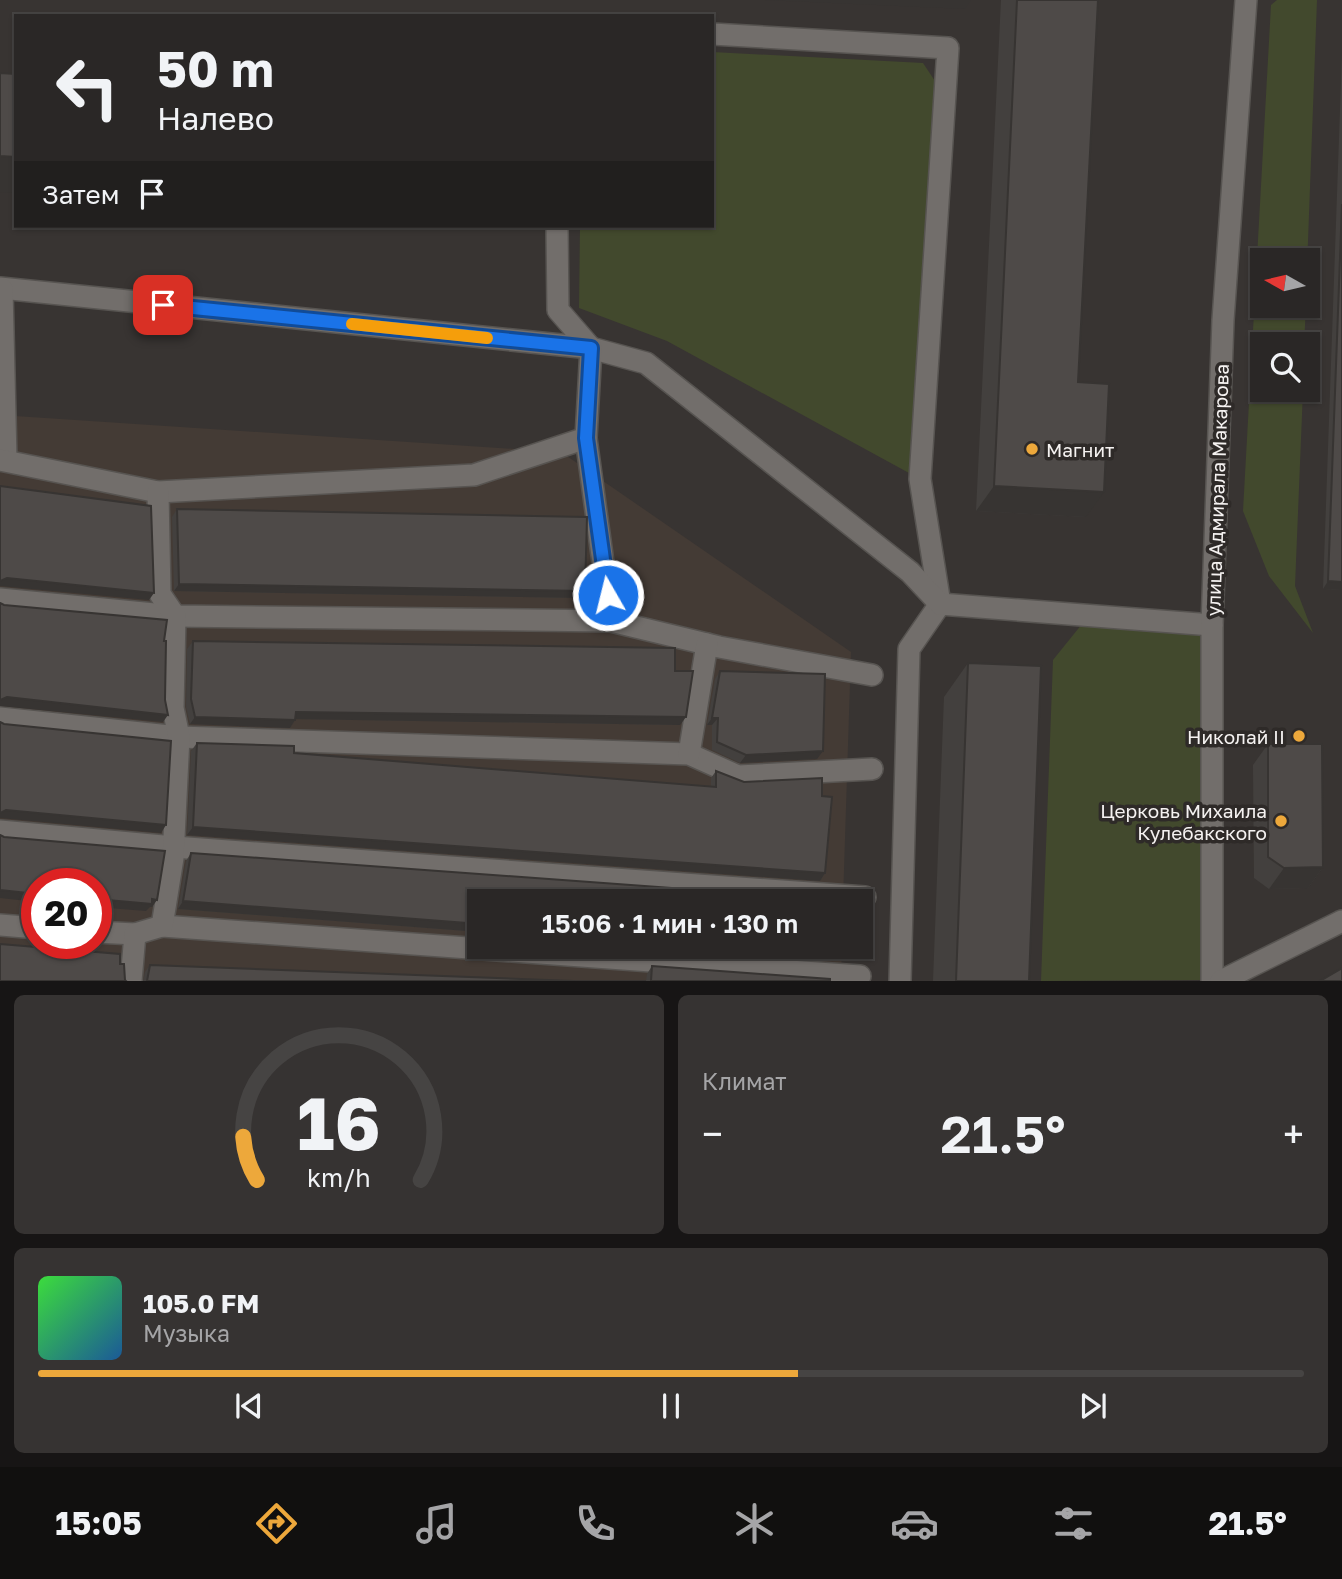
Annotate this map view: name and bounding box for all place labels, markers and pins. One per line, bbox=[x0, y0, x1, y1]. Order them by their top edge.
pin bbox=[133, 275, 193, 335]
place label: Магнит bbox=[1046, 438, 1114, 461]
marker: Магнит bbox=[1024, 441, 1040, 457]
place label: Николай II bbox=[1187, 725, 1285, 748]
marker: Николай II bbox=[1291, 728, 1307, 744]
place label: Церковь Михаила Кулебакского bbox=[1100, 799, 1267, 844]
marker: Церковь Михаила Кулебакского bbox=[1273, 813, 1289, 829]

